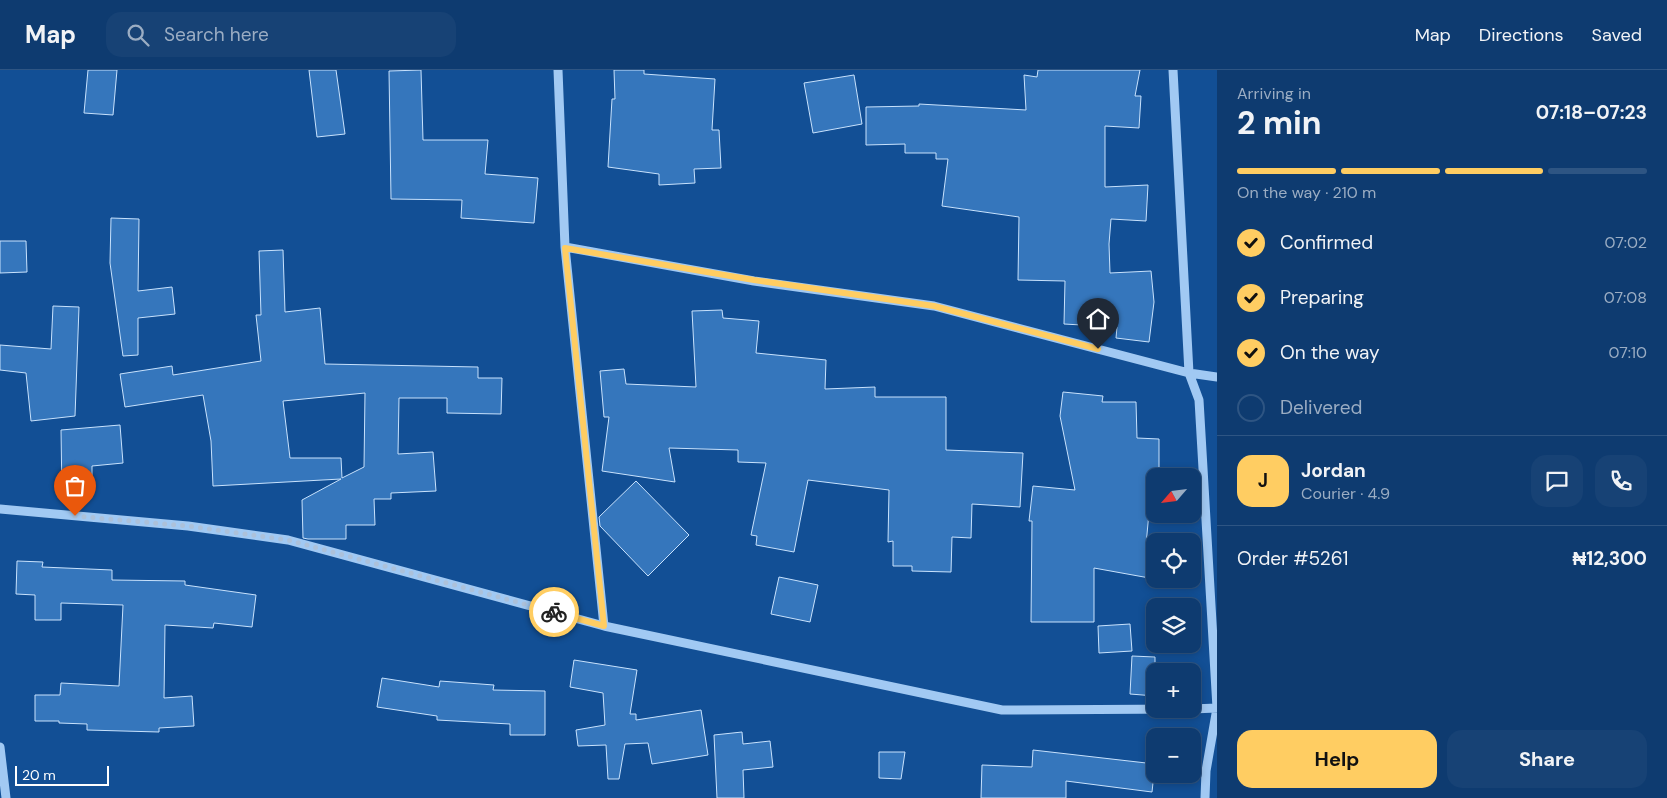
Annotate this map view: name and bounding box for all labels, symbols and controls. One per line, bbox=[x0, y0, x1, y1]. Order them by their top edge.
search box bbox=[106, 12, 456, 57]
text: Map bbox=[25, 19, 76, 50]
icon: search bbox=[124, 21, 152, 49]
text: Search here bbox=[164, 22, 269, 47]
text: Map bbox=[1415, 23, 1451, 47]
text: Directions bbox=[1479, 23, 1564, 47]
text: Saved bbox=[1592, 23, 1642, 47]
text: Arriving in bbox=[1237, 83, 1311, 104]
text: 07:18–07:23 bbox=[1536, 100, 1647, 125]
text: 2 min bbox=[1237, 102, 1322, 144]
text: On the way · 210 m bbox=[1237, 182, 1376, 203]
icon: check bbox=[1237, 229, 1265, 257]
text: Confirmed bbox=[1280, 230, 1373, 255]
text: 07:02 bbox=[1605, 232, 1647, 253]
icon: check bbox=[1237, 284, 1265, 312]
text: Preparing bbox=[1280, 285, 1364, 310]
text: 07:08 bbox=[1604, 287, 1647, 308]
pin bbox=[1077, 298, 1119, 349]
icon: home bbox=[1084, 305, 1112, 333]
icon: check bbox=[1237, 339, 1265, 367]
text: On the way bbox=[1280, 340, 1380, 365]
text: 07:10 bbox=[1609, 342, 1647, 363]
text: Delivered bbox=[1280, 395, 1362, 420]
button: chat bbox=[1531, 455, 1583, 507]
button: phone bbox=[1595, 455, 1647, 507]
text: Jordan bbox=[1301, 458, 1366, 483]
pin bbox=[54, 465, 96, 516]
north arrow bbox=[1146, 468, 1201, 522]
map controls bbox=[1146, 468, 1201, 783]
text: J bbox=[1258, 468, 1268, 493]
icon: bag bbox=[61, 472, 89, 500]
text: Courier · 4.9 bbox=[1301, 483, 1390, 504]
button: locate bbox=[1146, 533, 1201, 588]
text: Order #5261 bbox=[1237, 546, 1349, 571]
text: ₦12,300 bbox=[1573, 546, 1647, 571]
courier bbox=[529, 587, 579, 637]
icon: bike bbox=[540, 598, 568, 626]
button: layers bbox=[1146, 598, 1201, 653]
button: + bbox=[1146, 663, 1201, 718]
button: − bbox=[1146, 728, 1201, 783]
button: Help bbox=[1237, 730, 1437, 788]
button: Share bbox=[1447, 730, 1647, 788]
scale bar bbox=[15, 763, 109, 786]
text: 20 m bbox=[22, 766, 56, 784]

